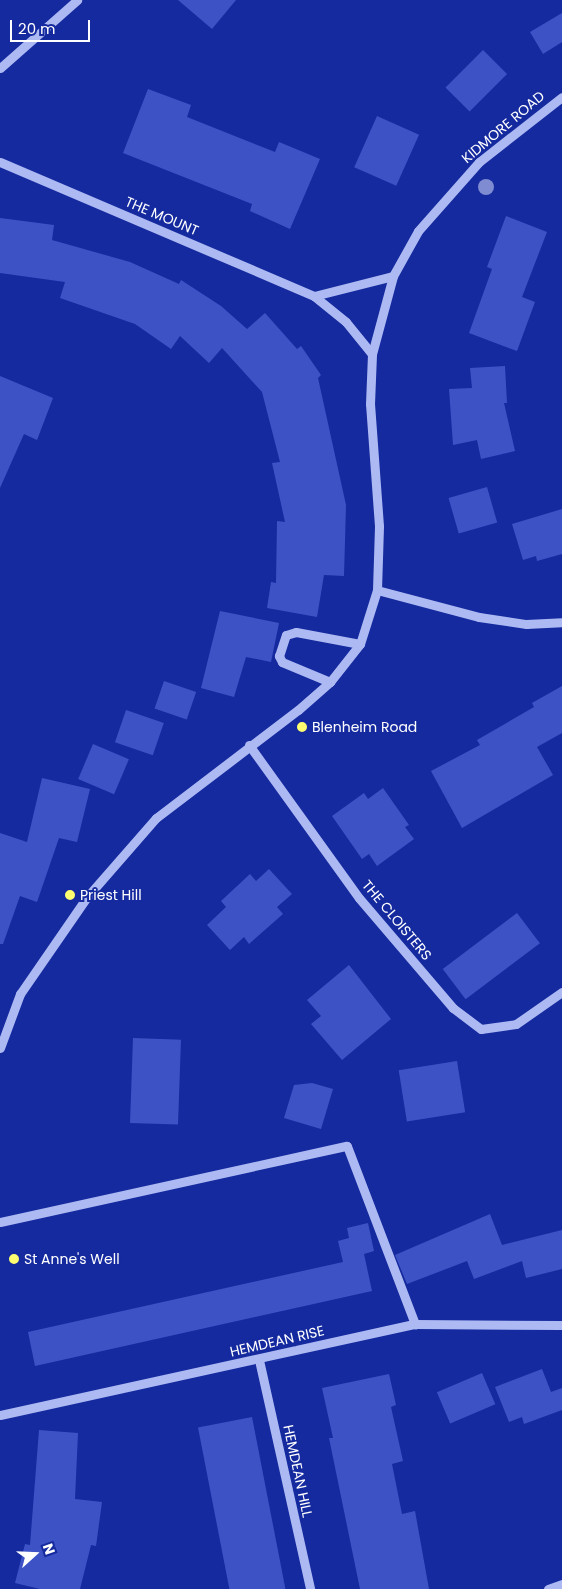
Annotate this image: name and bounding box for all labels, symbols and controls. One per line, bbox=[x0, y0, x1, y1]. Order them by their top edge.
scale bar bbox=[12, 10, 92, 42]
text: 20 m bbox=[18, 18, 56, 39]
street label: KIDMORE ROAD bbox=[458, 87, 548, 167]
street label: THE MOUNT bbox=[123, 193, 201, 239]
place label: Blenheim Road bbox=[312, 719, 417, 735]
marker: Blenheim Road bbox=[296, 721, 308, 733]
street label: THE CLOISTERS bbox=[359, 877, 435, 963]
place label: Priest Hill bbox=[80, 887, 142, 903]
marker: Priest Hill bbox=[64, 889, 76, 901]
place label: St Anne's Well bbox=[24, 1251, 120, 1267]
marker: St Anne's Well bbox=[8, 1253, 20, 1265]
street label: HEMDEAN RISE bbox=[228, 1322, 326, 1360]
street label: HEMDEAN HILL bbox=[280, 1423, 316, 1519]
north arrow bbox=[10, 1529, 60, 1579]
text: N bbox=[38, 1541, 60, 1557]

